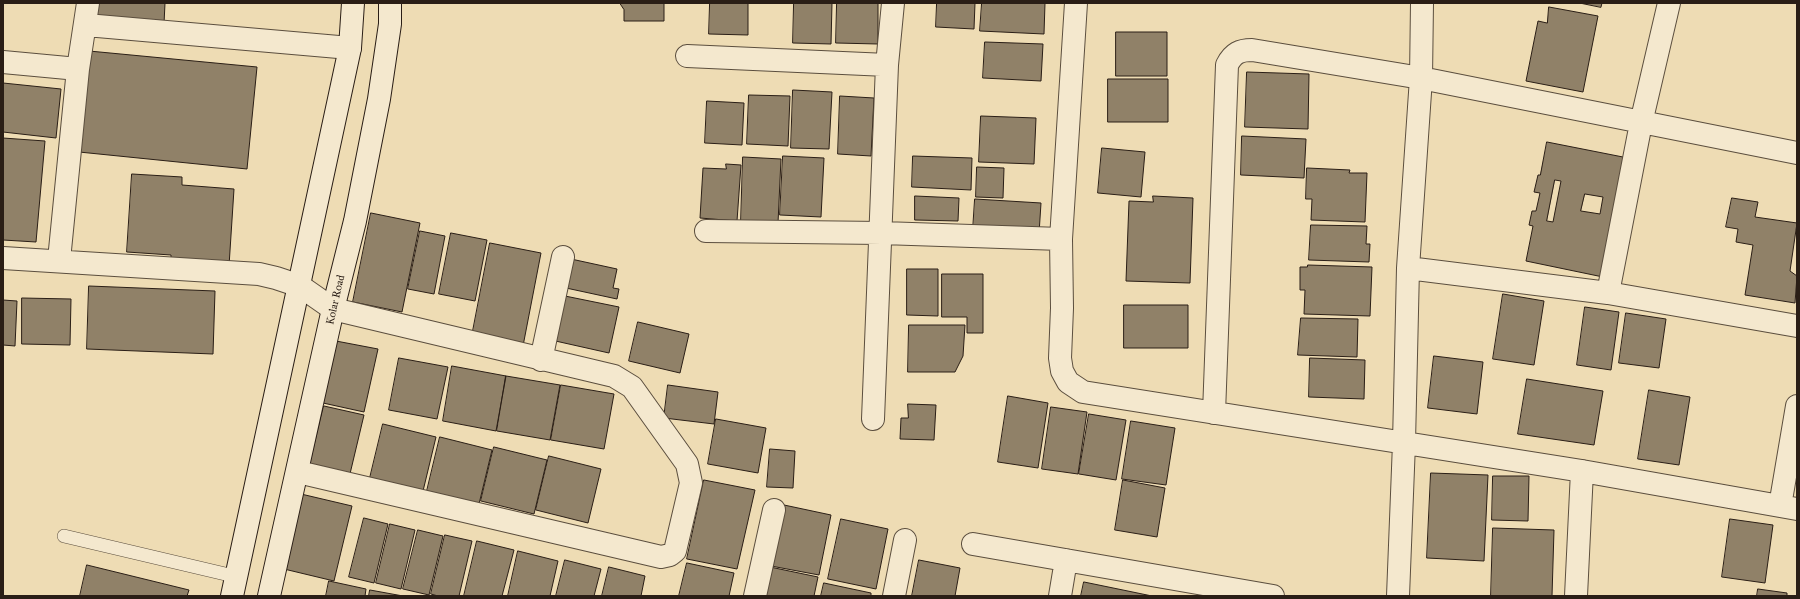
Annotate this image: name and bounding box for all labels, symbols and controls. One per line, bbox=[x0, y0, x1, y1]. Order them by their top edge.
street label: Kolar Road bbox=[324, 274, 348, 326]

